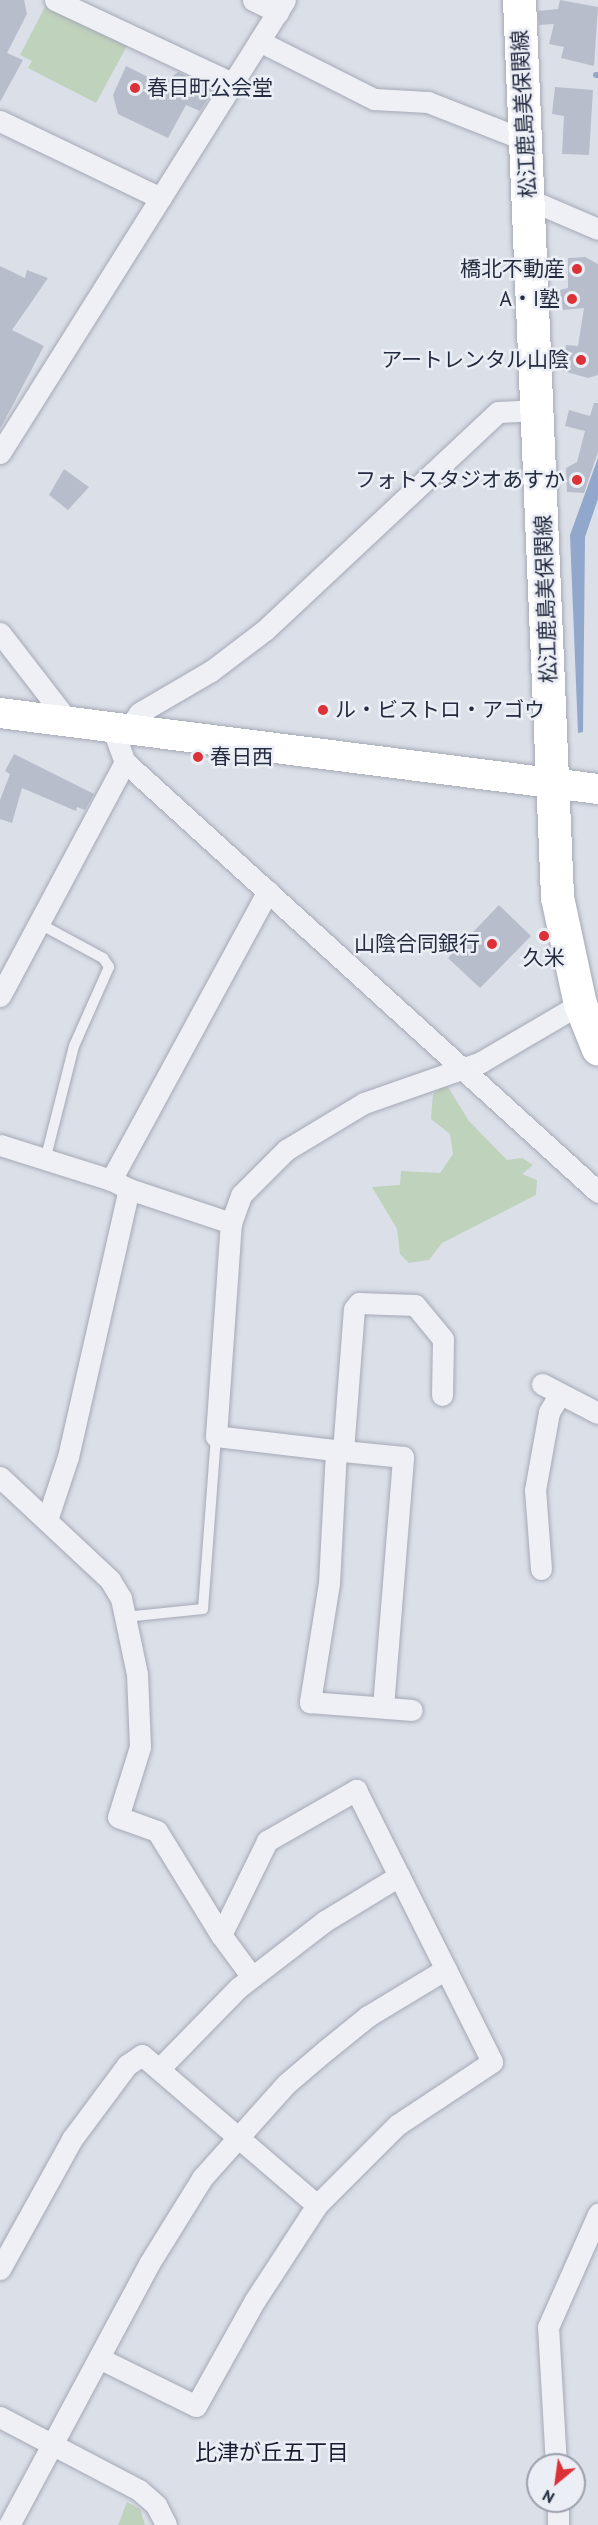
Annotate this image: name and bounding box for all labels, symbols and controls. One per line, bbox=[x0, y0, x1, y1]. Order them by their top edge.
street label: 松江鹿島美保関線 bbox=[507, 29, 541, 199]
place label: 春日町公会堂 bbox=[147, 75, 273, 101]
marker: 春日町公会堂 bbox=[128, 81, 142, 95]
place label: 橋北不動産 bbox=[460, 256, 565, 282]
marker: 橋北不動産 bbox=[570, 262, 584, 276]
place label: A・I塾 bbox=[500, 286, 560, 312]
marker: A・I塾 bbox=[565, 292, 579, 306]
place label: アートレンタル山陰 bbox=[381, 347, 569, 373]
marker: アートレンタル山陰 bbox=[574, 353, 588, 367]
place label: フォトスタジオあすか bbox=[355, 467, 565, 493]
marker: フォトスタジオあすか bbox=[570, 473, 584, 487]
street label: 松江鹿島美保関線 bbox=[530, 515, 562, 683]
place label: ル・ビストロ・アゴウ bbox=[335, 697, 545, 723]
marker: ル・ビストロ・アゴウ bbox=[316, 703, 330, 717]
place label: 春日西 bbox=[210, 744, 273, 770]
marker: 春日西 bbox=[191, 750, 205, 764]
marker: 久米 bbox=[537, 929, 551, 943]
place label: 山陰合同銀行 bbox=[354, 931, 480, 957]
marker: 山陰合同銀行 bbox=[485, 937, 499, 951]
place label: 久米 bbox=[523, 945, 565, 971]
district label: 比津が丘五丁目 bbox=[195, 2440, 349, 2466]
north arrow bbox=[526, 2453, 586, 2513]
text: N bbox=[539, 2486, 558, 2508]

